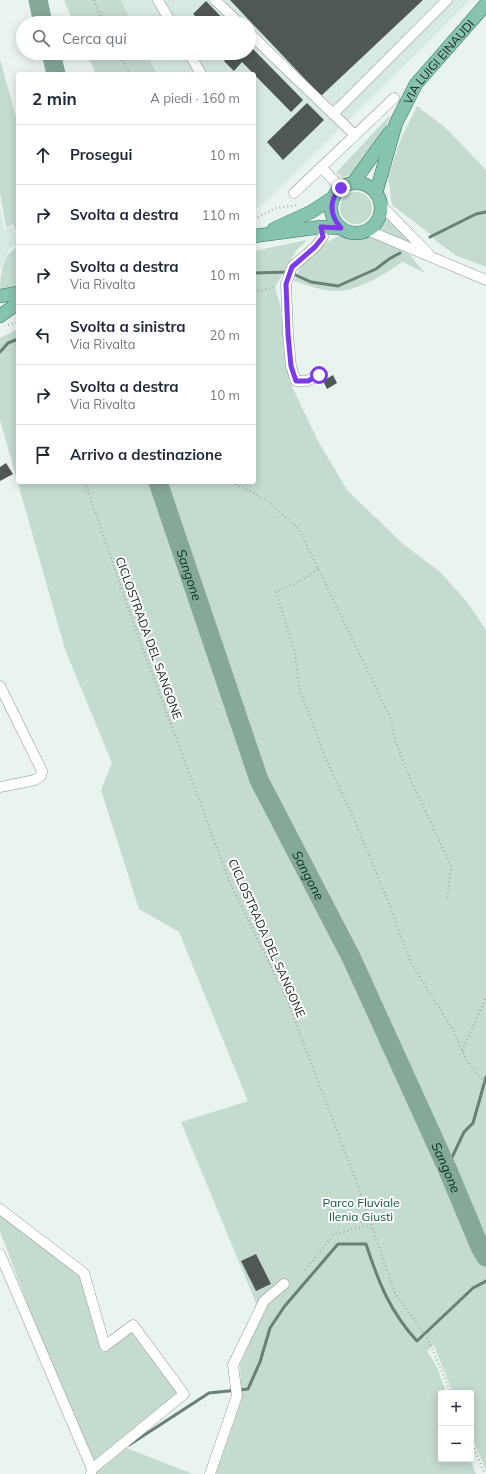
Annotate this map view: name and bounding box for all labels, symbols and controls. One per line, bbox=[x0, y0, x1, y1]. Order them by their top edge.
search box bbox=[16, 16, 256, 60]
street label: VIA LUIGI EINAUDI bbox=[400, 16, 477, 106]
icon: search bbox=[30, 27, 52, 49]
text: Cerca qui bbox=[62, 29, 127, 48]
text: 2 min bbox=[32, 88, 77, 109]
text: A piedi · 160 m bbox=[150, 90, 240, 106]
icon: ahead bbox=[32, 144, 54, 166]
text: Prosegui bbox=[70, 145, 132, 164]
text: 10 m bbox=[210, 147, 240, 163]
route end bbox=[332, 179, 350, 197]
icon: right bbox=[32, 204, 54, 226]
text: Svolta a destra bbox=[70, 205, 179, 224]
text: 110 m bbox=[202, 207, 240, 223]
text: Svolta a destra bbox=[70, 257, 179, 276]
icon: right bbox=[32, 264, 54, 286]
text: 10 m bbox=[210, 267, 240, 283]
text: Via Rivalta bbox=[70, 276, 135, 292]
text: Svolta a sinistra bbox=[70, 317, 186, 336]
icon: left bbox=[32, 324, 54, 346]
text: 20 m bbox=[210, 327, 240, 343]
text: Via Rivalta bbox=[70, 336, 135, 352]
route start bbox=[310, 366, 328, 384]
text: Svolta a destra bbox=[70, 377, 179, 396]
icon: right bbox=[32, 384, 54, 406]
text: 10 m bbox=[210, 387, 240, 403]
text: Via Rivalta bbox=[70, 396, 135, 412]
icon: arrive bbox=[32, 444, 54, 466]
text: Arrivo a destinazione bbox=[70, 445, 222, 464]
water label: Sangone bbox=[173, 547, 206, 603]
street label: CICLOSTRADA DEL SANGONE bbox=[113, 555, 185, 721]
water label: Sangone bbox=[289, 848, 328, 903]
street label: CICLOSTRADA DEL SANGONE bbox=[225, 856, 309, 1020]
water label: Sangone bbox=[428, 1139, 464, 1195]
park label: Parco Fluviale Ilenia Giusti bbox=[322, 1195, 400, 1224]
map controls bbox=[438, 1390, 474, 1462]
button: + bbox=[438, 1390, 474, 1426]
button: − bbox=[438, 1426, 474, 1462]

